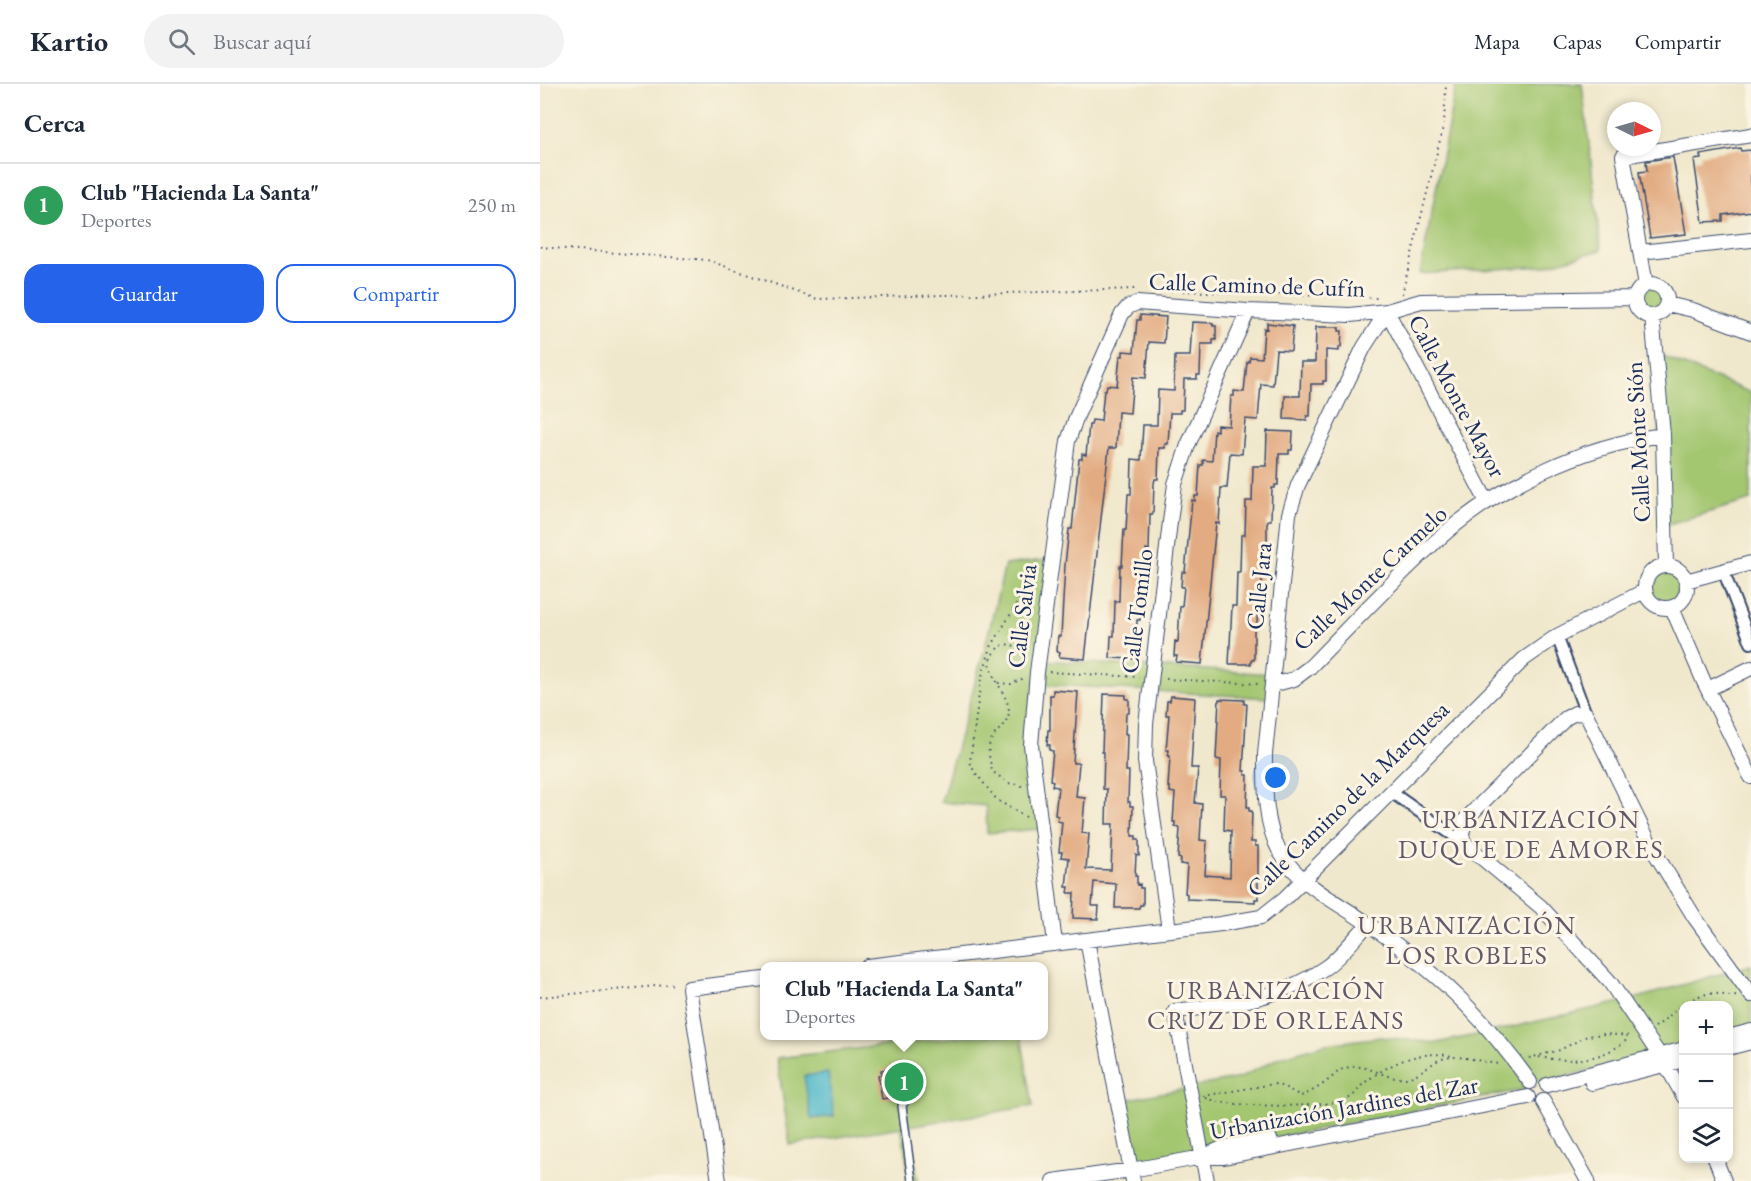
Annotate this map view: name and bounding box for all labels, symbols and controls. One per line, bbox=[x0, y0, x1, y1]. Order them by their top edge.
search box bbox=[144, 14, 564, 68]
text: Kartio bbox=[30, 23, 108, 59]
icon: search bbox=[165, 25, 198, 58]
text: Buscar aquí bbox=[213, 27, 311, 56]
text: Mapa bbox=[1474, 28, 1520, 55]
text: Capas bbox=[1553, 28, 1602, 55]
text: Compartir bbox=[1635, 28, 1721, 55]
north arrow bbox=[1607, 102, 1661, 156]
text: Cerca bbox=[24, 106, 85, 140]
text: Club "Hacienda La Santa" bbox=[81, 178, 319, 207]
text: 1 bbox=[38, 192, 49, 218]
text: 250 m bbox=[468, 192, 516, 218]
text: Deportes bbox=[81, 207, 151, 233]
button: Guardar bbox=[24, 264, 264, 323]
button: Compartir bbox=[276, 264, 516, 323]
street label: Calle Camino de Cufín bbox=[1148, 265, 1366, 304]
street label: Calle Monte Mayor bbox=[1402, 309, 1513, 483]
street label: Calle Monte Sión bbox=[1618, 360, 1657, 523]
street label: Calle Monte Carmelo bbox=[1286, 498, 1453, 657]
street label: Calle Jara bbox=[1239, 540, 1279, 631]
street label: Calle Tomillo bbox=[1113, 547, 1160, 675]
street label: Calle Salvia bbox=[1000, 562, 1043, 670]
street label: Calle Camino de la Marquesa bbox=[1240, 693, 1456, 904]
your location bbox=[1261, 763, 1290, 792]
district label: URBANIZACIÓN DUQUE DE AMORES bbox=[1398, 802, 1664, 866]
district label: URBANIZACIÓN LOS ROBLES bbox=[1357, 908, 1577, 972]
popup bbox=[760, 962, 1048, 1040]
district label: URBANIZACIÓN CRUZ DE ORLEANS bbox=[1147, 973, 1405, 1037]
text: Club "Hacienda La Santa" bbox=[785, 974, 1023, 1003]
map controls bbox=[1679, 1001, 1733, 1163]
button: + bbox=[1679, 1001, 1733, 1055]
text: Deportes bbox=[785, 1003, 855, 1029]
button: − bbox=[1679, 1055, 1733, 1109]
pin: 1 bbox=[884, 1060, 924, 1104]
street label: Urbanización Jardines del Zar bbox=[1207, 1069, 1480, 1146]
button: layers bbox=[1679, 1109, 1733, 1163]

